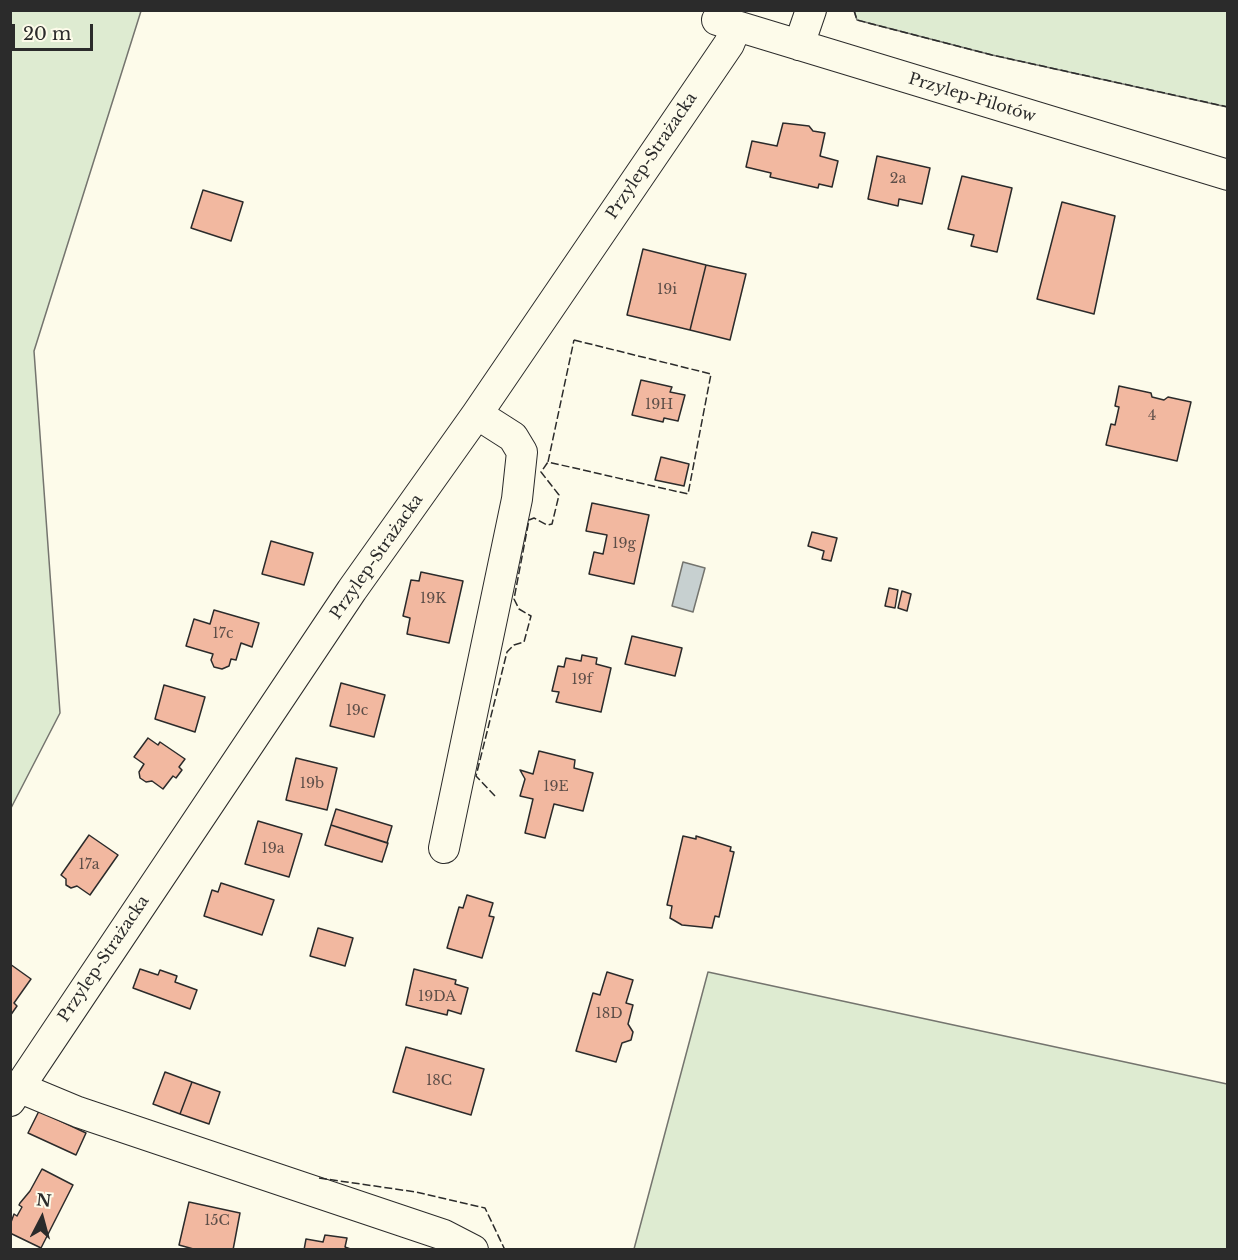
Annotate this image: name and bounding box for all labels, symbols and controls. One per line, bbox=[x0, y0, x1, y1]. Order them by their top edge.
scale bar bbox=[15, 12, 96, 50]
text: 20 m bbox=[23, 23, 71, 45]
street label: Przylep-Pilotów bbox=[906, 70, 1038, 126]
street label: Przylep-Strażacka bbox=[603, 89, 701, 223]
house number: 2a bbox=[890, 171, 906, 187]
house number: 19i bbox=[657, 282, 677, 298]
house number: 19H bbox=[645, 397, 673, 413]
house number: 4 bbox=[1148, 408, 1156, 424]
street label: Przylep-Strażacka bbox=[327, 491, 427, 623]
house number: 19g bbox=[612, 536, 636, 552]
house number: 19K bbox=[420, 591, 446, 607]
house number: 17c bbox=[213, 626, 233, 642]
house number: 19f bbox=[571, 672, 593, 688]
house number: 19c bbox=[346, 703, 368, 719]
house number: 19b bbox=[300, 776, 324, 792]
house number: 19E bbox=[543, 779, 569, 795]
house number: 19a bbox=[261, 841, 285, 857]
house number: 17a bbox=[78, 857, 100, 873]
street label: Przylep-Strażacka bbox=[55, 892, 153, 1026]
house number: 19DA bbox=[418, 989, 456, 1005]
house number: 18D bbox=[595, 1006, 623, 1022]
house number: 18C bbox=[426, 1073, 452, 1089]
north arrow bbox=[12, 1188, 72, 1248]
text: N bbox=[35, 1189, 52, 1211]
house number: 15C bbox=[204, 1213, 230, 1229]

